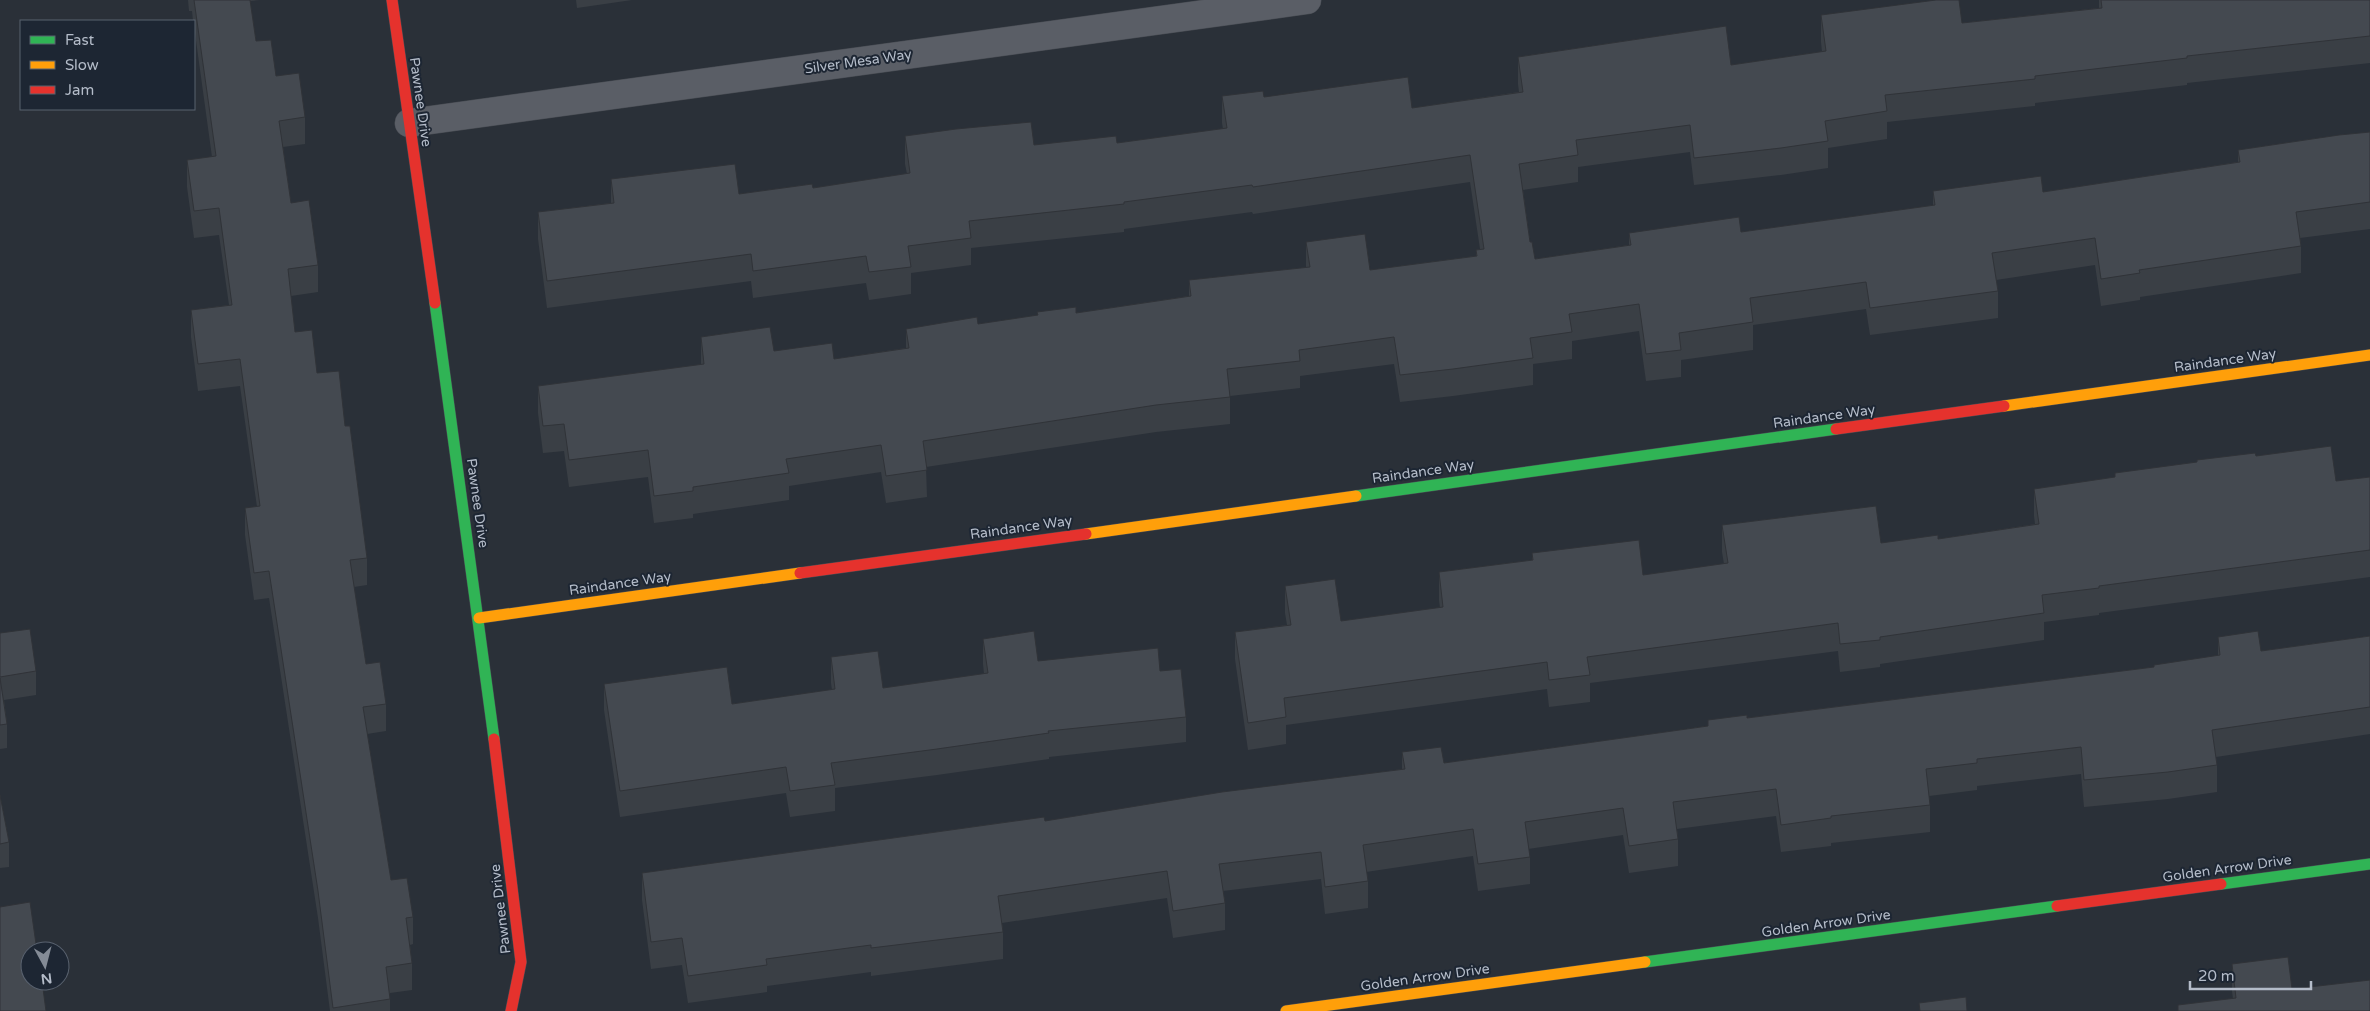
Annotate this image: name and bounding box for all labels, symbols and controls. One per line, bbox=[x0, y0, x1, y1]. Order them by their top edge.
legend bbox=[20, 20, 195, 110]
text: Fast bbox=[65, 31, 95, 49]
street label: Silver Mesa Way bbox=[803, 45, 913, 77]
text: Slow bbox=[65, 56, 99, 74]
street label: Pawnee Drive bbox=[406, 56, 435, 148]
text: Jam bbox=[65, 81, 94, 99]
street label: Raindance Way bbox=[2173, 345, 2278, 376]
street label: Raindance Way bbox=[1772, 401, 1877, 432]
street label: Raindance Way bbox=[1371, 456, 1476, 487]
street label: Pawnee Drive bbox=[463, 457, 492, 549]
street label: Raindance Way bbox=[969, 512, 1074, 543]
street label: Raindance Way bbox=[568, 568, 673, 599]
street label: Golden Arrow Drive bbox=[2162, 851, 2293, 886]
street label: Pawnee Drive bbox=[487, 863, 514, 955]
street label: Golden Arrow Drive bbox=[1761, 906, 1892, 941]
north arrow bbox=[20, 941, 70, 991]
scale bar bbox=[2190, 958, 2311, 990]
street label: Golden Arrow Drive bbox=[1360, 960, 1491, 995]
text: 20 m bbox=[2198, 967, 2235, 985]
text: N bbox=[40, 969, 53, 988]

